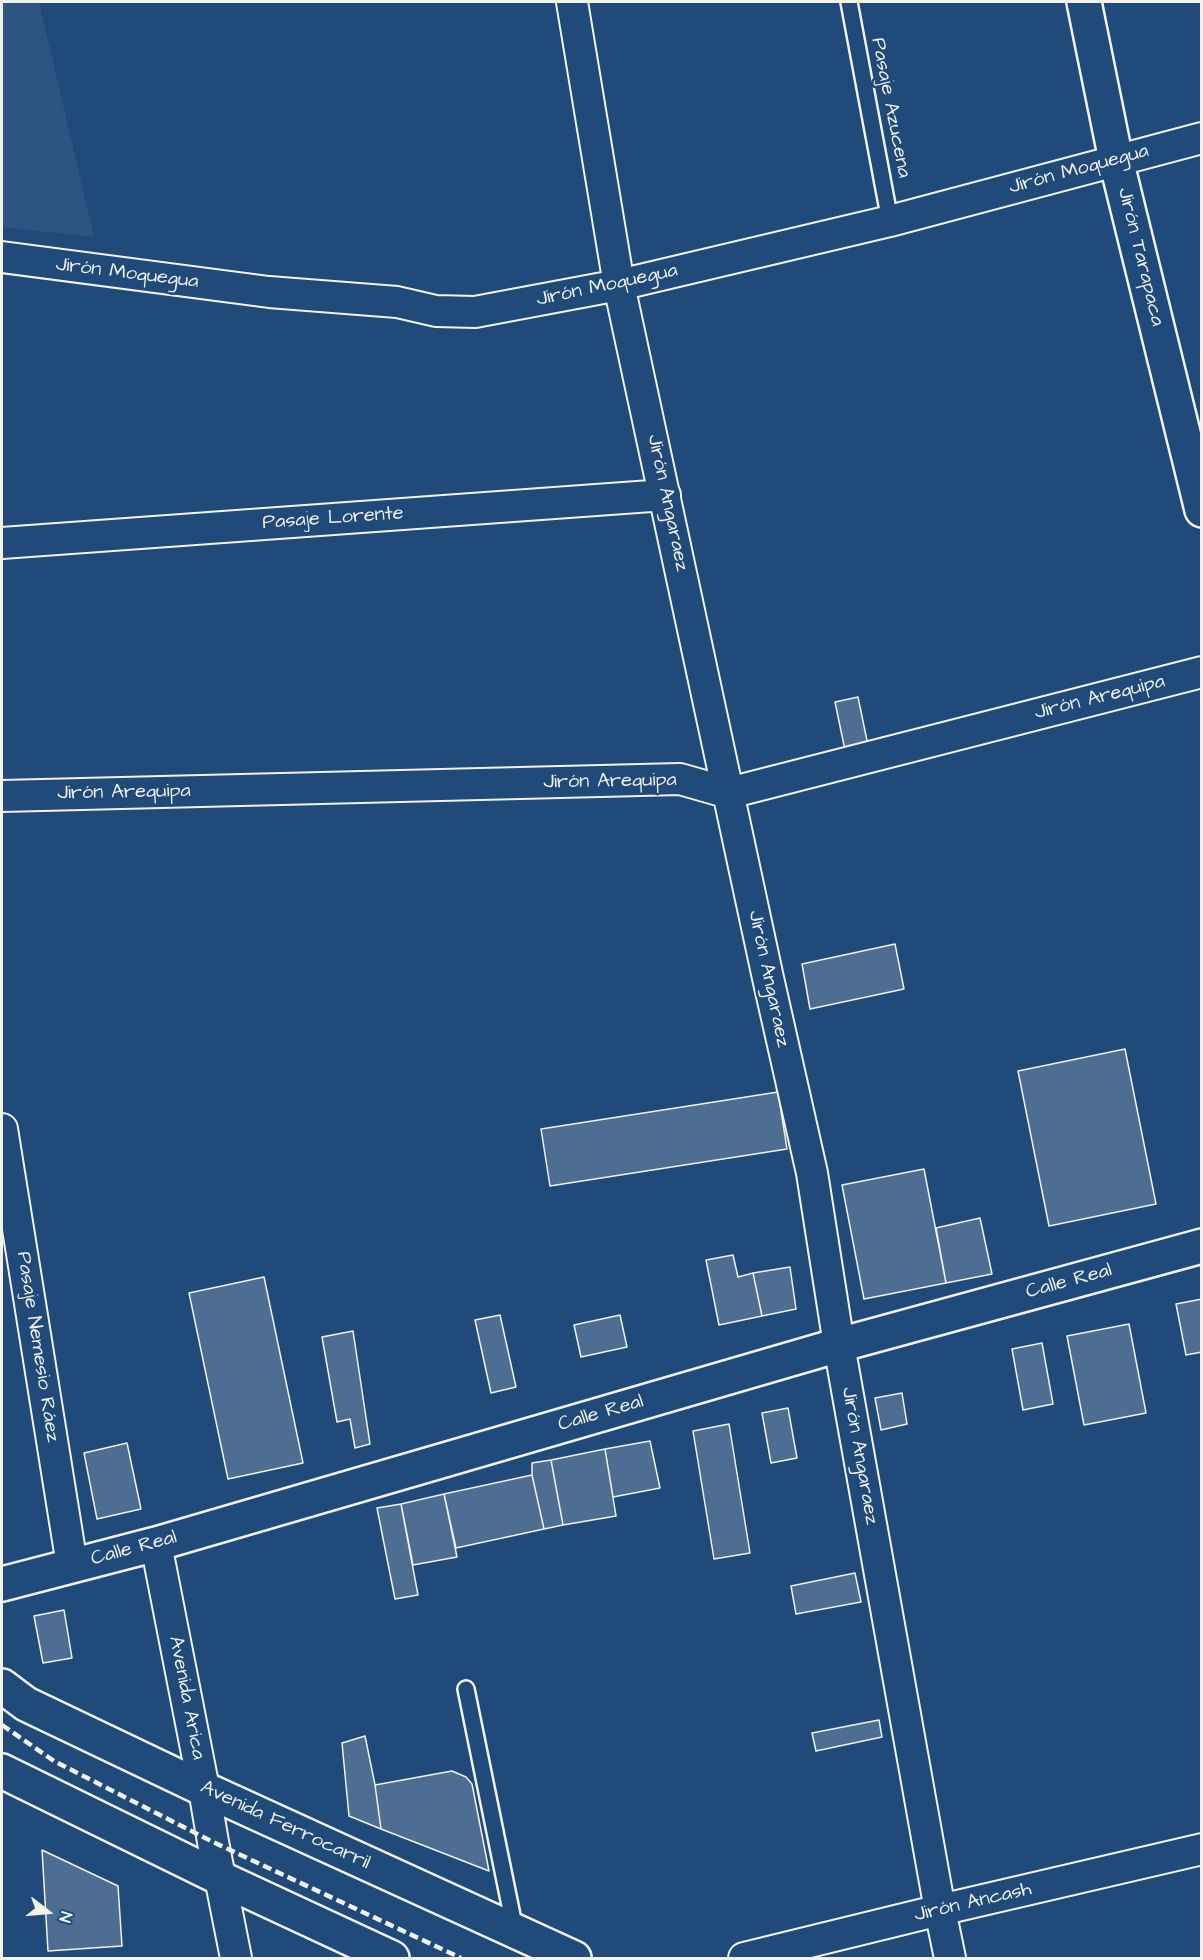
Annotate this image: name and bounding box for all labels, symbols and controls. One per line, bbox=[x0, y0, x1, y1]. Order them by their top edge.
street label: Pasaje Azucena bbox=[865, 36, 915, 180]
street label: Jirón Moquegua bbox=[1007, 140, 1151, 200]
street label: Jirón Tarapaca bbox=[1111, 185, 1169, 329]
street label: Jirón Moquegua bbox=[54, 253, 200, 295]
street label: Jirón Moquegua bbox=[534, 259, 680, 313]
street label: Jirón Angaraez bbox=[641, 432, 693, 574]
street label: Pasaje Lorente bbox=[262, 502, 404, 536]
street label: Jirón Arequipa bbox=[1032, 670, 1168, 726]
street label: Jirón Arequipa bbox=[543, 769, 677, 795]
street label: Jirón Arequipa bbox=[57, 780, 191, 806]
street label: Jirón Angaraez bbox=[742, 908, 794, 1050]
street label: Pasaje Nemesio Ráez bbox=[10, 1250, 64, 1444]
street label: Calle Real bbox=[1023, 1259, 1115, 1305]
street label: Jirón Angaraez bbox=[835, 1385, 883, 1527]
street label: Calle Real bbox=[555, 1390, 647, 1438]
street label: Calle Real bbox=[88, 1526, 180, 1572]
street label: Avenida Arica bbox=[162, 1634, 210, 1762]
street label: Avenida Ferrocarril bbox=[196, 1776, 374, 1876]
street label: Jirón Ancash bbox=[912, 1878, 1034, 1928]
north arrow bbox=[18, 1882, 78, 1942]
text: N bbox=[53, 1909, 77, 1925]

